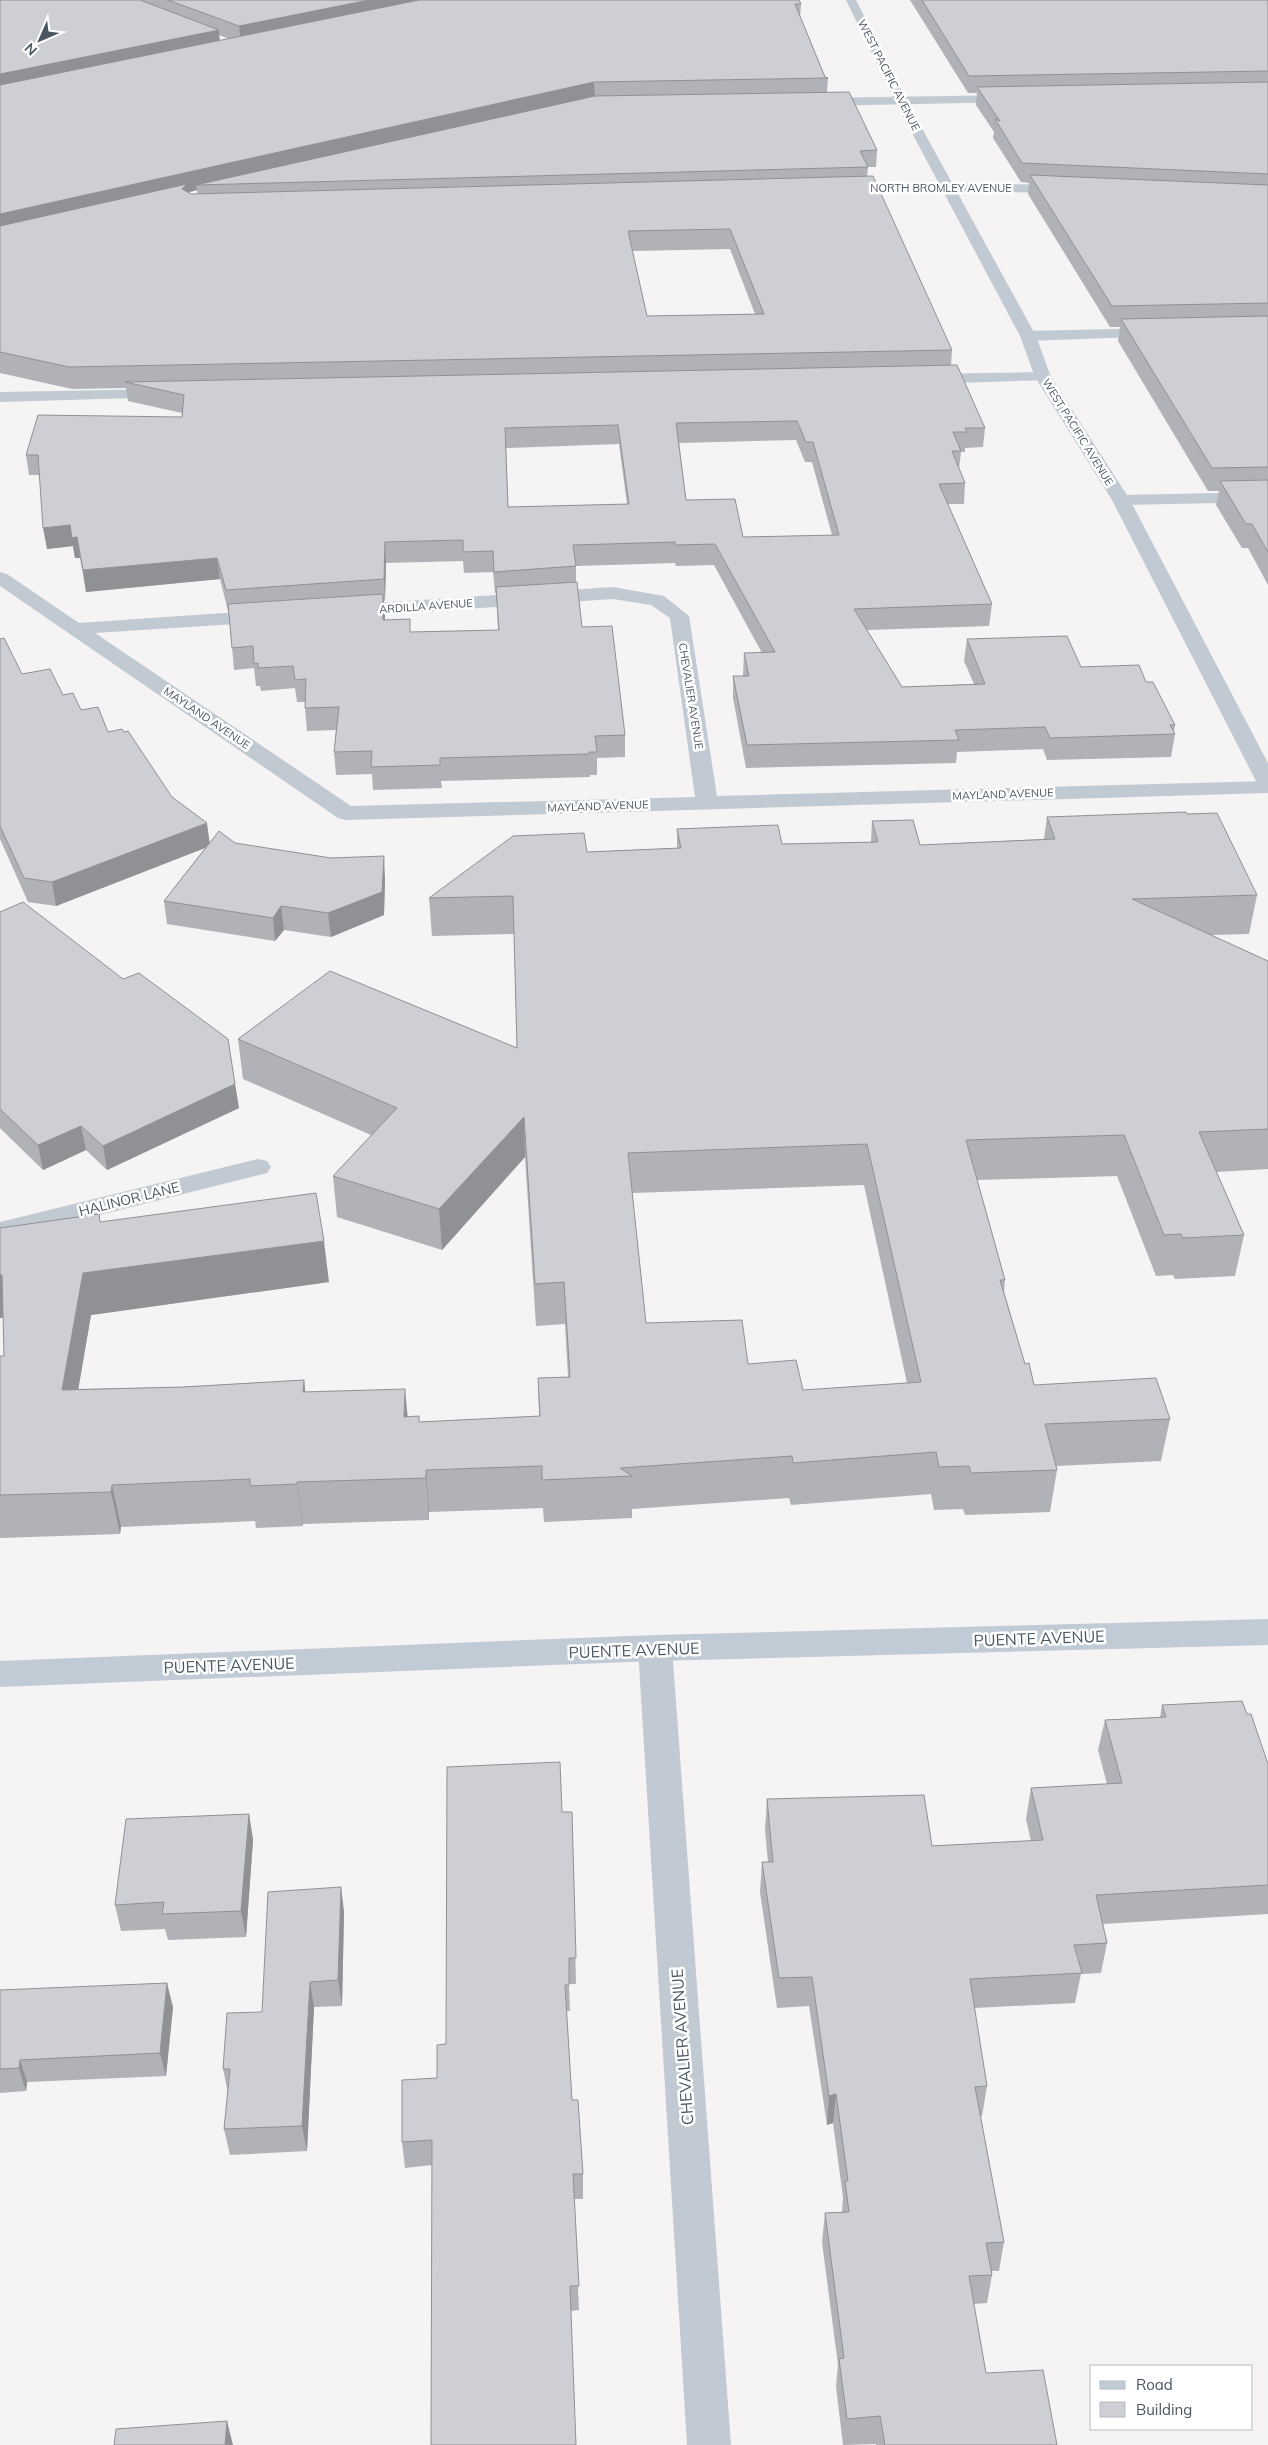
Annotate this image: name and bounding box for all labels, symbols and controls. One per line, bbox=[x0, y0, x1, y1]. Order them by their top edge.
north arrow bbox=[15, 15, 65, 65]
street label: WEST PACIFIC AVENUE bbox=[855, 17, 923, 133]
text: N bbox=[21, 39, 41, 59]
street label: NORTH BROMLEY AVENUE bbox=[870, 181, 1012, 195]
street label: WEST PACIFIC AVENUE bbox=[1039, 376, 1117, 488]
street label: ARDILLA AVENUE bbox=[379, 596, 473, 616]
street label: CHEVALIER AVENUE bbox=[676, 642, 706, 750]
street label: MAYLAND AVENUE bbox=[161, 684, 253, 752]
street label: MAYLAND AVENUE bbox=[952, 785, 1054, 803]
street label: MAYLAND AVENUE bbox=[547, 797, 649, 815]
street label: HALINOR LANE bbox=[77, 1178, 181, 1220]
street label: PUENTE AVENUE bbox=[973, 1626, 1105, 1650]
street label: PUENTE AVENUE bbox=[568, 1638, 700, 1662]
street label: PUENTE AVENUE bbox=[163, 1653, 295, 1677]
street label: CHEVALIER AVENUE bbox=[667, 1968, 697, 2126]
legend bbox=[1090, 2365, 1253, 2430]
text: Road bbox=[1136, 2375, 1173, 2394]
text: Building bbox=[1136, 2400, 1192, 2419]

